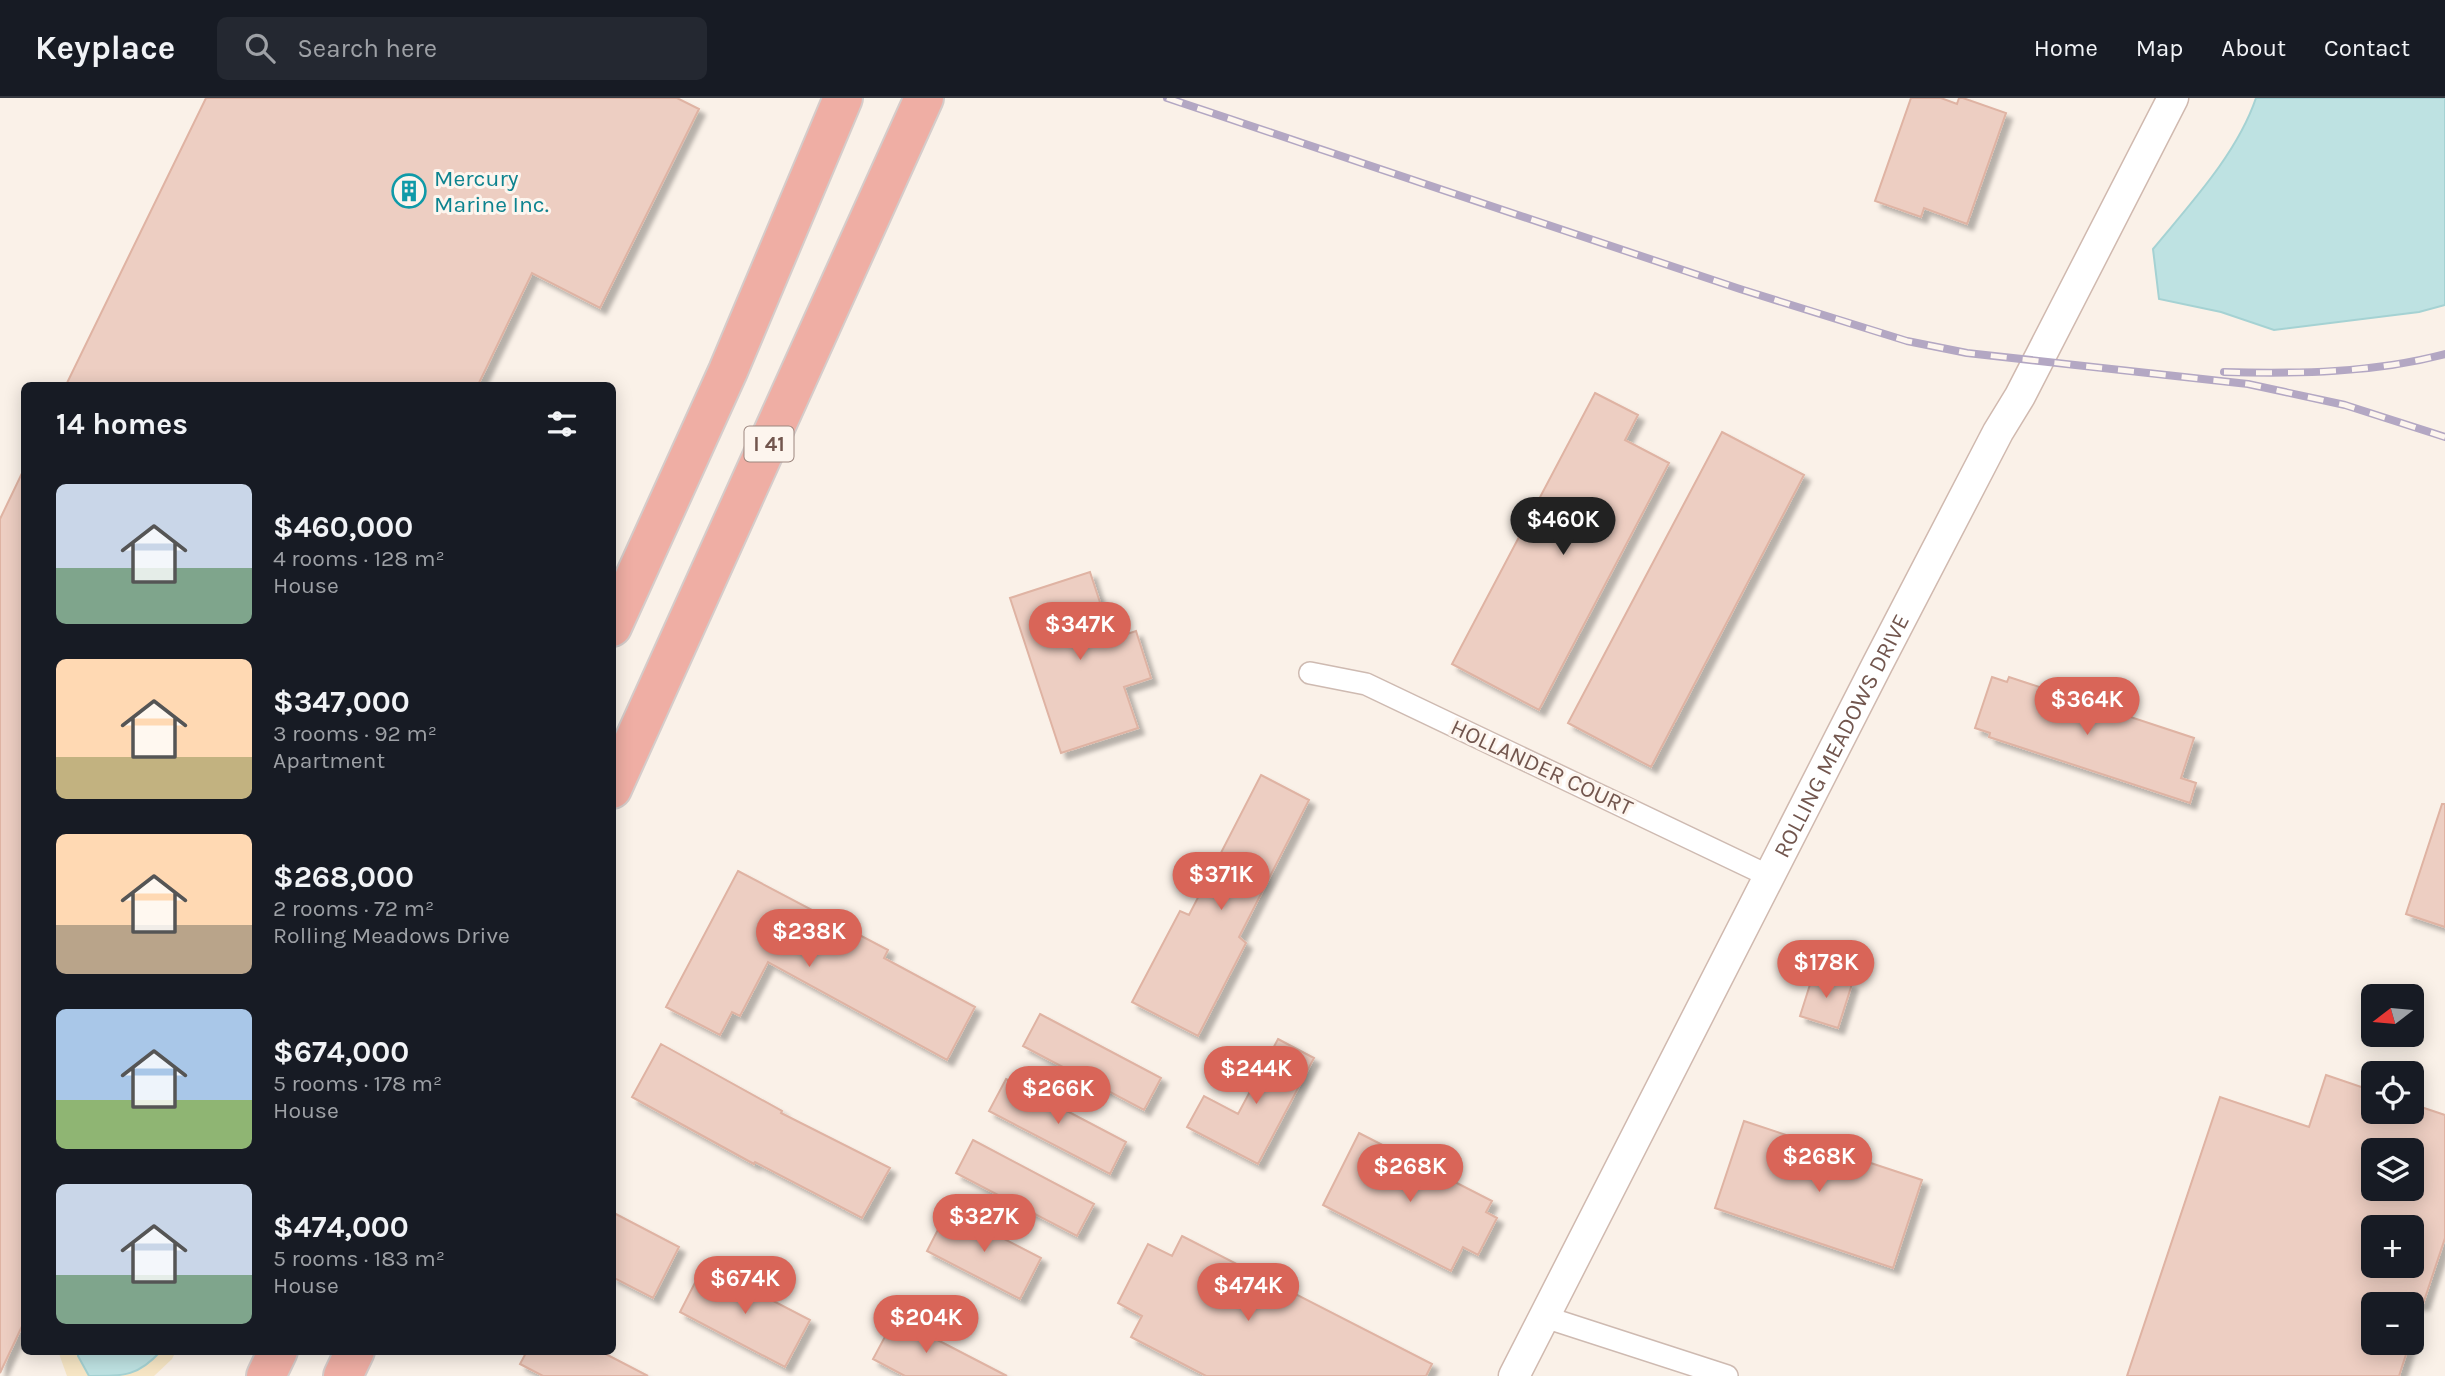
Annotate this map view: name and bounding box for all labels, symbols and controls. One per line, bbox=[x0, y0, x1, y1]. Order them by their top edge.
search box bbox=[217, 17, 707, 80]
text: Keyplace bbox=[35, 29, 175, 67]
icon: search bbox=[241, 29, 279, 67]
text: Search here bbox=[297, 33, 437, 64]
text: Home bbox=[2034, 34, 2098, 62]
text: Map bbox=[2136, 34, 2183, 62]
text: About bbox=[2221, 34, 2286, 62]
text: Contact bbox=[2324, 34, 2410, 62]
place label: Mercury Marine Inc. bbox=[434, 165, 549, 218]
building icon: Mercury Marine Inc. bbox=[390, 172, 428, 210]
icon: filters bbox=[543, 405, 581, 443]
text: 14 homes bbox=[56, 406, 188, 442]
road number: I 41 bbox=[744, 426, 794, 462]
pin: $460K bbox=[1514, 498, 1612, 557]
text: $460K bbox=[1526, 506, 1600, 533]
text: $460,000 bbox=[273, 509, 413, 545]
icon: home bbox=[112, 512, 196, 596]
text: 4 rooms · 128 m² bbox=[273, 545, 445, 572]
text: House bbox=[273, 572, 339, 599]
pin: $347K bbox=[1031, 602, 1129, 662]
street label: ROLLING MEADOWS DRIVE bbox=[1768, 609, 1915, 862]
text: $347K bbox=[1045, 611, 1115, 638]
pin: $364K bbox=[2038, 678, 2136, 737]
text: $347,000 bbox=[273, 684, 410, 720]
text: $364K bbox=[2051, 686, 2123, 713]
icon: home bbox=[112, 687, 196, 771]
street label: HOLLANDER COURT bbox=[1446, 713, 1638, 822]
text: 3 rooms · 92 m² bbox=[273, 720, 437, 747]
text: Apartment bbox=[273, 747, 385, 774]
pin: $371K bbox=[1172, 852, 1270, 912]
text: $268,000 bbox=[273, 859, 414, 895]
text: $371K bbox=[1189, 861, 1253, 888]
icon: home bbox=[112, 862, 196, 946]
text: 2 rooms · 72 m² bbox=[273, 895, 434, 922]
pin: $238K bbox=[760, 910, 858, 969]
text: $238K bbox=[772, 918, 846, 945]
text: Rolling Meadows Drive bbox=[273, 922, 510, 949]
pin: $178K bbox=[1777, 940, 1875, 1000]
text: $178K bbox=[1793, 949, 1859, 976]
north arrow bbox=[2361, 984, 2424, 1046]
map controls bbox=[2361, 984, 2424, 1355]
text: $674,000 bbox=[273, 1034, 409, 1070]
icon: home bbox=[112, 1037, 196, 1121]
pin: $244K bbox=[1207, 1046, 1305, 1106]
text: $244K bbox=[1220, 1055, 1292, 1082]
button: locate bbox=[2361, 1061, 2424, 1124]
pin: $266K bbox=[1009, 1066, 1107, 1126]
text: 5 rooms · 178 m² bbox=[273, 1070, 442, 1097]
text: $266K bbox=[1022, 1075, 1094, 1102]
text: House bbox=[273, 1097, 339, 1124]
pin: $268K bbox=[1770, 1134, 1868, 1194]
button: layers bbox=[2361, 1138, 2424, 1201]
text: $268K bbox=[1782, 1143, 1856, 1170]
pin: $268K bbox=[1361, 1144, 1459, 1204]
text: $268K bbox=[1373, 1153, 1447, 1180]
pin: $327K bbox=[935, 1194, 1033, 1254]
text: $327K bbox=[949, 1203, 1019, 1230]
text: $474,000 bbox=[273, 1209, 409, 1245]
icon: home bbox=[112, 1212, 196, 1296]
button: + bbox=[2361, 1215, 2424, 1278]
text: 5 rooms · 183 m² bbox=[273, 1245, 445, 1272]
pin: $674K bbox=[696, 1256, 794, 1316]
pin: $474K bbox=[1199, 1264, 1297, 1323]
text: $674K bbox=[710, 1265, 780, 1292]
text: House bbox=[273, 1272, 339, 1299]
text: $474K bbox=[1213, 1272, 1283, 1299]
button: − bbox=[2361, 1292, 2424, 1355]
pin: $204K bbox=[877, 1296, 975, 1355]
text: $204K bbox=[889, 1304, 963, 1331]

